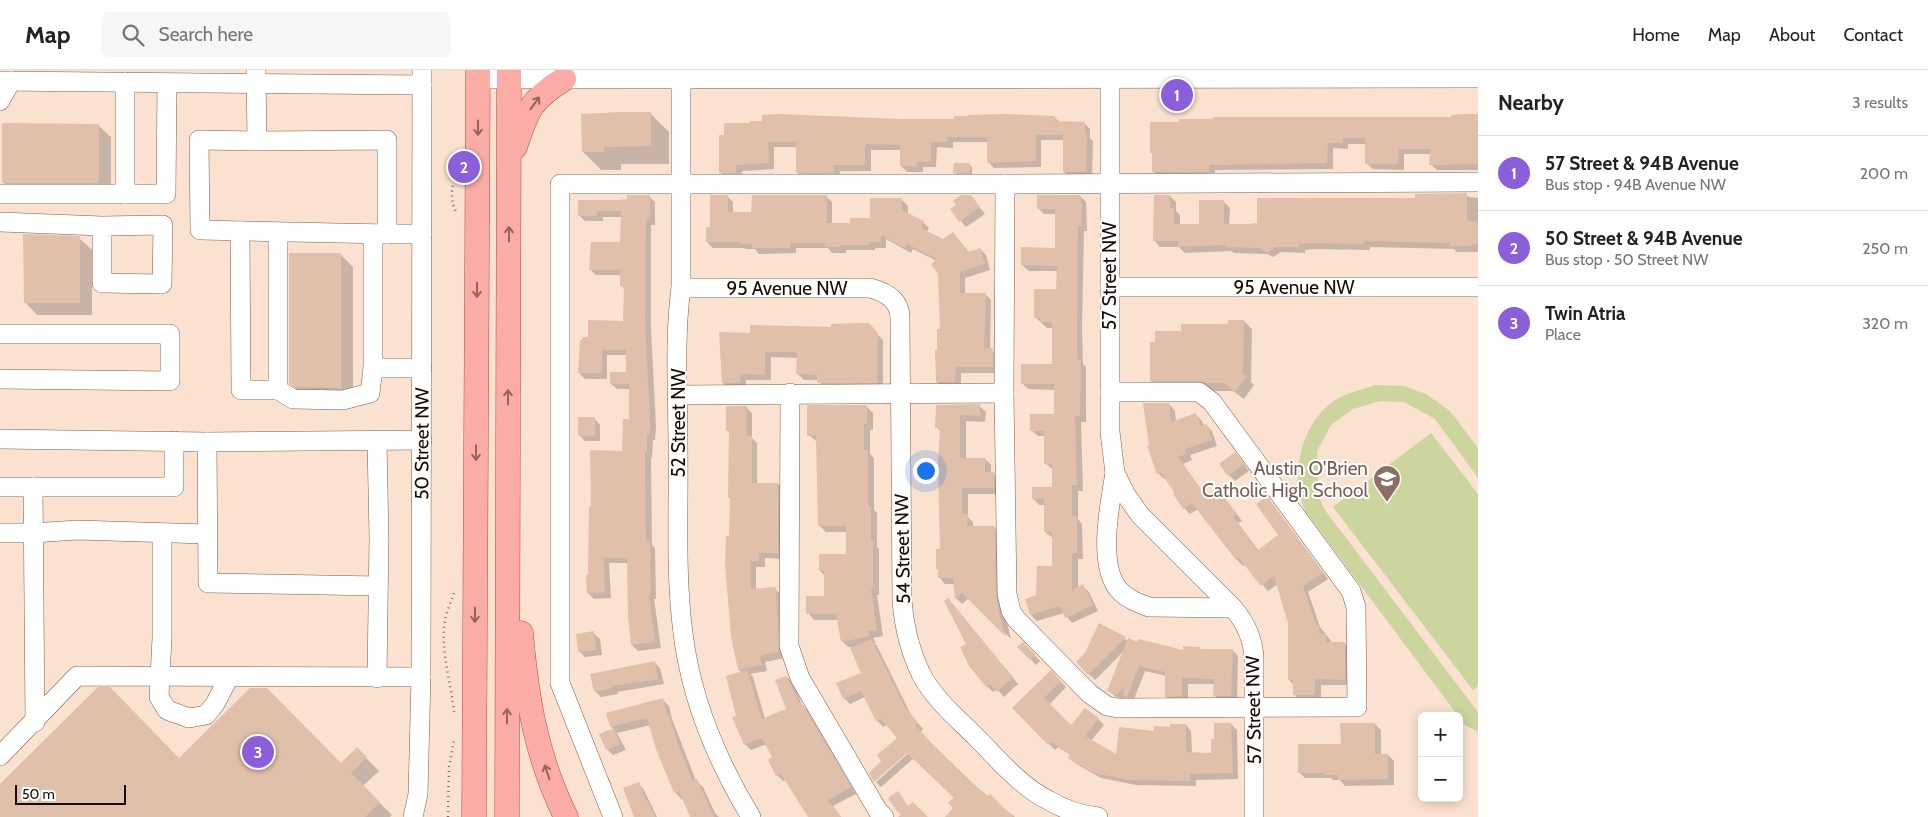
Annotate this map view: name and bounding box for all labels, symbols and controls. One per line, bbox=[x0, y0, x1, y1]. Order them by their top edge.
search box bbox=[101, 12, 451, 57]
text: Map bbox=[25, 20, 71, 49]
icon: search bbox=[119, 21, 147, 49]
text: Search here bbox=[159, 23, 253, 46]
text: Home bbox=[1632, 24, 1680, 46]
text: Map bbox=[1708, 24, 1741, 46]
text: About bbox=[1769, 24, 1815, 46]
text: Contact bbox=[1843, 24, 1903, 46]
pin: 1 bbox=[1161, 76, 1193, 114]
text: Nearby bbox=[1498, 90, 1564, 115]
text: 3 results bbox=[1852, 93, 1908, 112]
one-way arrow bbox=[530, 96, 540, 110]
one-way arrow bbox=[473, 120, 483, 136]
pin: 2 bbox=[448, 148, 480, 186]
text: 57 Street & 94B Avenue bbox=[1545, 152, 1739, 175]
text: 1 bbox=[1511, 164, 1517, 183]
text: 200 m bbox=[1860, 164, 1908, 183]
text: Bus stop · 94B Avenue NW bbox=[1545, 175, 1726, 194]
street label: 57 Street NW bbox=[1098, 222, 1121, 330]
one-way arrow bbox=[504, 226, 514, 242]
text: 50 Street & 94B Avenue bbox=[1545, 227, 1742, 250]
text: 2 bbox=[1510, 239, 1518, 258]
text: 250 m bbox=[1862, 239, 1908, 258]
text: Bus stop · 50 Street NW bbox=[1545, 250, 1708, 269]
street label: 95 Avenue NW bbox=[1233, 276, 1355, 299]
street label: 95 Avenue NW bbox=[726, 277, 848, 300]
one-way arrow bbox=[472, 282, 482, 298]
text: Twin Atria bbox=[1545, 302, 1625, 325]
text: 3 bbox=[1510, 314, 1518, 333]
text: 320 m bbox=[1862, 314, 1908, 333]
text: Place bbox=[1545, 325, 1581, 344]
street label: 52 Street NW bbox=[667, 368, 690, 477]
street label: 50 Street NW bbox=[410, 387, 433, 500]
one-way arrow bbox=[503, 389, 513, 405]
one-way arrow bbox=[471, 444, 481, 461]
place label: Austin O'Brien Catholic High School bbox=[1202, 457, 1369, 502]
your location bbox=[913, 458, 939, 484]
school or university icon: Austin O'Brien Catholic High School bbox=[1372, 464, 1402, 503]
street label: 54 Street NW bbox=[890, 494, 915, 604]
one-way arrow bbox=[471, 607, 480, 623]
street label: 57 Street NW bbox=[1241, 655, 1266, 764]
one-way arrow bbox=[502, 708, 512, 724]
map controls bbox=[1418, 712, 1463, 802]
button: + bbox=[1418, 712, 1463, 757]
pin: 3 bbox=[242, 733, 274, 771]
button: − bbox=[1418, 757, 1463, 802]
one-way arrow bbox=[542, 765, 552, 781]
scale bar bbox=[15, 782, 126, 805]
text: 50 m bbox=[22, 785, 55, 803]

